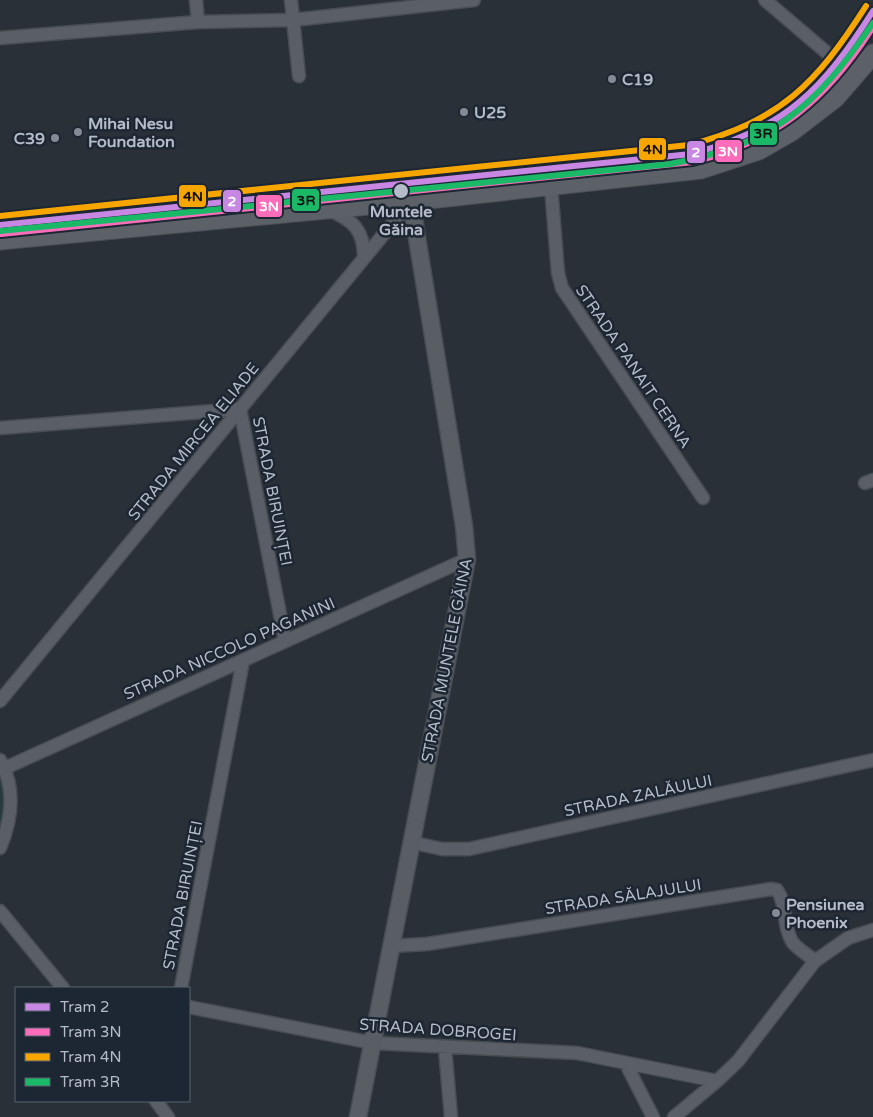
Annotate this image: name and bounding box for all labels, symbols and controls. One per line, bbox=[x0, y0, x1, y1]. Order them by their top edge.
place label: C19 bbox=[622, 70, 653, 90]
marker: C19 bbox=[606, 73, 618, 85]
place label: U25 bbox=[474, 103, 506, 123]
marker: U25 bbox=[458, 106, 470, 118]
place label: Mihai Nesu Foundation bbox=[88, 114, 175, 152]
line badge: 3R bbox=[749, 122, 778, 146]
text: 3R bbox=[754, 125, 772, 142]
marker: Mihai Nesu Foundation bbox=[72, 126, 84, 138]
place label: C39 bbox=[14, 129, 45, 149]
marker: C39 bbox=[49, 132, 61, 144]
line badge: 4N bbox=[638, 137, 667, 161]
line badge: 3N bbox=[714, 139, 743, 163]
line badge: 2 bbox=[686, 140, 706, 164]
text: 4N bbox=[643, 141, 663, 158]
text: 3N bbox=[718, 143, 738, 160]
text: 2 bbox=[692, 144, 701, 161]
marker: Muntele Găina bbox=[392, 182, 410, 200]
line badge: 4N bbox=[178, 184, 207, 208]
text: 4N bbox=[183, 188, 203, 205]
line badge: 3R bbox=[291, 188, 320, 212]
line badge: 2 bbox=[222, 189, 242, 213]
text: 3R bbox=[297, 192, 315, 209]
text: 2 bbox=[228, 193, 237, 210]
line badge: 3N bbox=[255, 194, 283, 218]
text: 3N bbox=[259, 198, 279, 215]
place label: Muntele Găina bbox=[370, 202, 432, 240]
street label: STRADA PANAIT CERNA bbox=[571, 281, 695, 452]
street label: STRADA MIRCEA ELIADE bbox=[124, 359, 264, 525]
street label: STRADA BIRUINȚEI bbox=[248, 415, 296, 567]
street label: STRADA MUNTELE GĂINA bbox=[417, 556, 477, 764]
street label: STRADA NICCOLO PAGANINI bbox=[121, 593, 338, 705]
street label: STRADA ZALĂULUI bbox=[562, 771, 714, 821]
street label: STRADA BIRUINȚEI bbox=[159, 819, 207, 971]
street label: STRADA SĂLAJULUI bbox=[544, 875, 703, 919]
place label: Pensiunea Phoenix bbox=[786, 895, 865, 933]
marker: Pensiunea Phoenix bbox=[770, 907, 782, 919]
legend bbox=[15, 987, 190, 1102]
text: Tram 2 bbox=[60, 998, 110, 1016]
street label: STRADA DOBROGEI bbox=[359, 1015, 517, 1045]
text: Tram 3N bbox=[60, 1023, 122, 1041]
text: Tram 4N bbox=[60, 1048, 122, 1066]
text: Tram 3R bbox=[60, 1073, 120, 1091]

